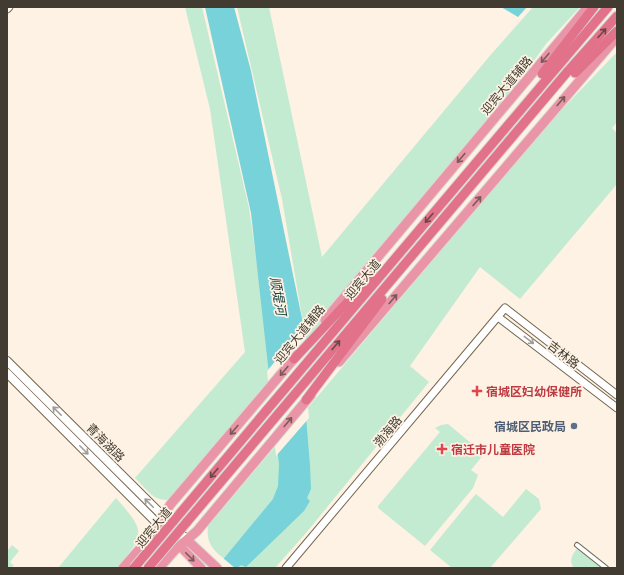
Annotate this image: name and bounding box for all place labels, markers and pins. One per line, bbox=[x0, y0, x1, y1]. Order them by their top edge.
place label: 宿城区妇幼保健所 bbox=[486, 382, 582, 400]
marker: 宿城区妇幼保健所 bbox=[471, 385, 483, 397]
place label: 宿城区民政局 bbox=[494, 417, 566, 435]
marker: 宿城区民政局 bbox=[569, 421, 579, 431]
place label: 宿迁市儿童医院 bbox=[451, 440, 535, 458]
marker: 宿迁市儿童医院 bbox=[436, 443, 448, 455]

